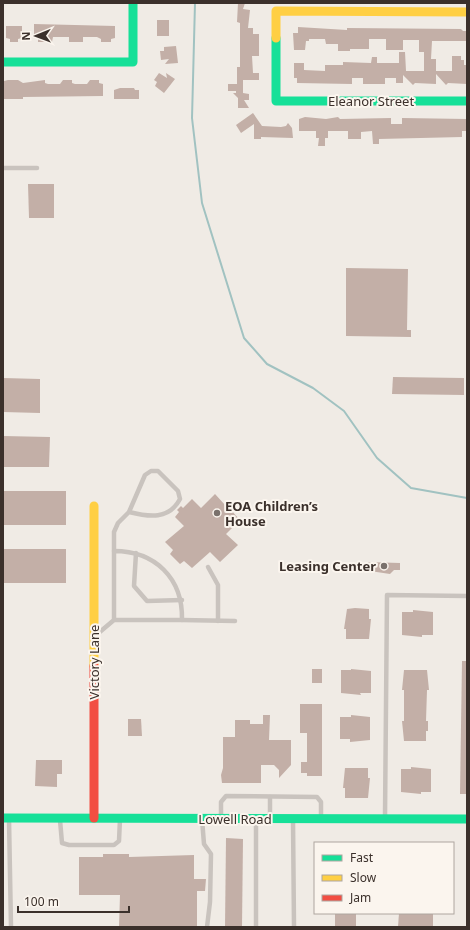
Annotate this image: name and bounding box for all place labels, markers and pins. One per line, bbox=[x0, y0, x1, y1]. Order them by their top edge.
place label: EOA Children’s House bbox=[225, 497, 318, 530]
marker: EOA Children’s House bbox=[212, 508, 222, 518]
place label: Leasing Center bbox=[279, 557, 376, 575]
marker: Leasing Center bbox=[379, 561, 389, 571]

